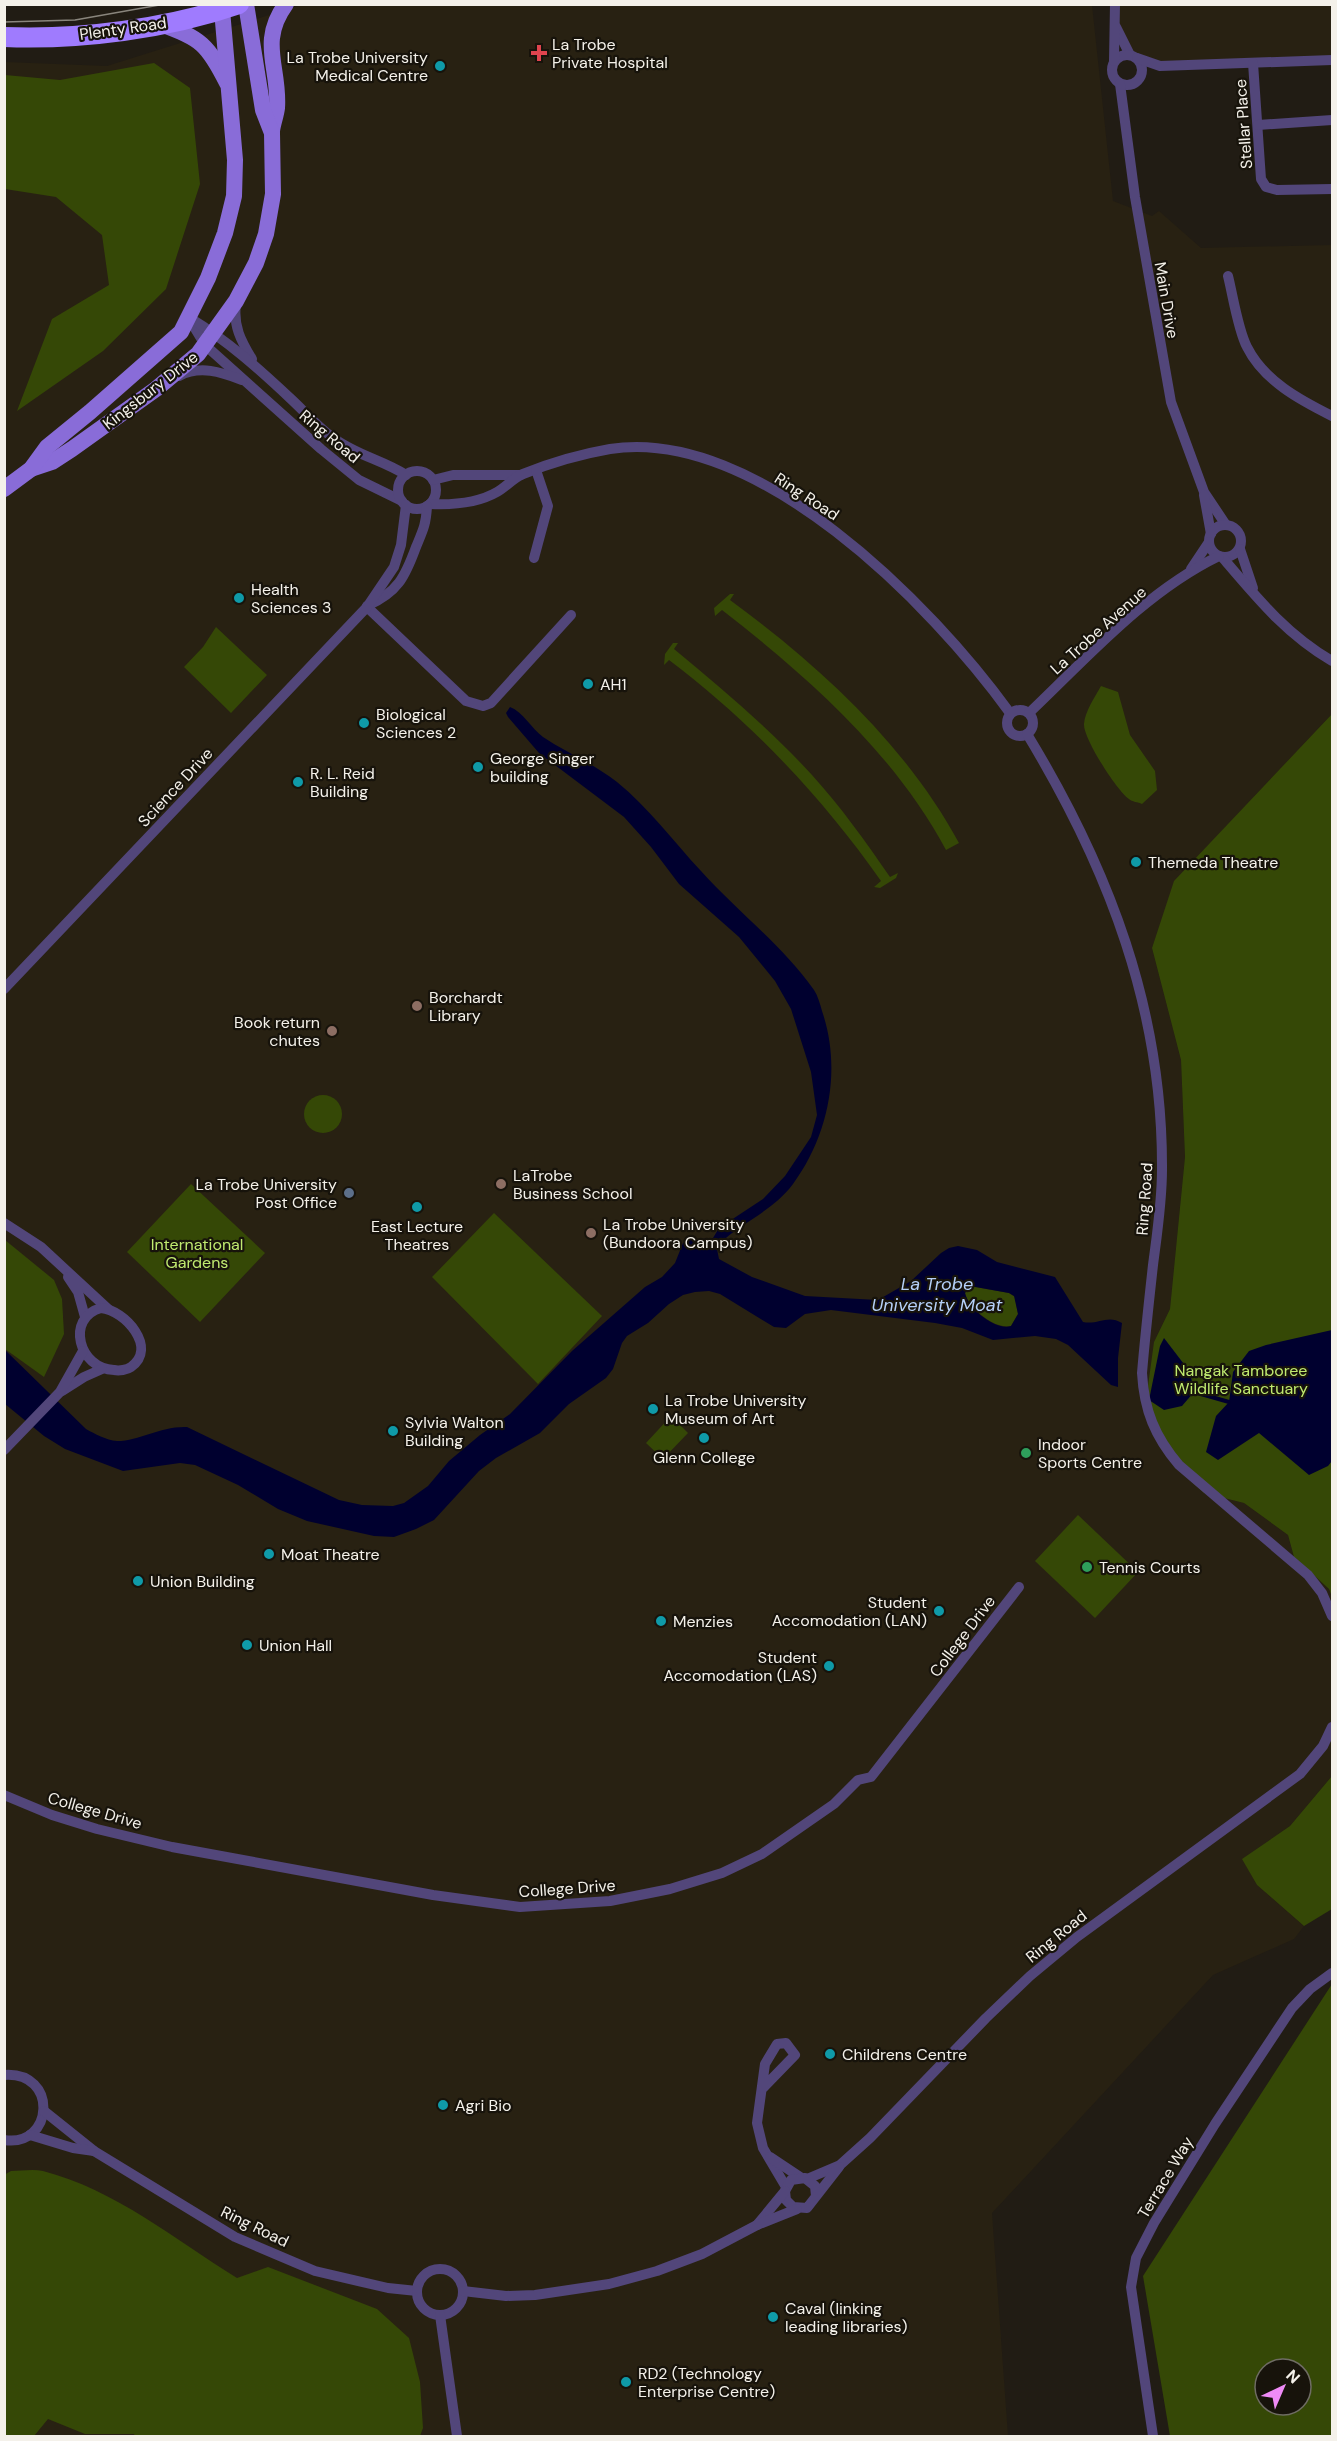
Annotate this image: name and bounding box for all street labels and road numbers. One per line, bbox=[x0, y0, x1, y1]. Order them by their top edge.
street label: Plenty Road bbox=[78, 12, 168, 45]
street label: Stellar Place bbox=[1230, 78, 1257, 170]
street label: Main Drive bbox=[1149, 260, 1184, 340]
street label: Kingsbury Drive bbox=[98, 347, 202, 434]
street label: Ring Road bbox=[295, 405, 364, 468]
street label: Ring Road bbox=[770, 468, 843, 525]
street label: La Trobe Avenue bbox=[1046, 582, 1151, 679]
street label: Science Drive bbox=[133, 743, 217, 831]
street label: Ring Road bbox=[1131, 1162, 1158, 1236]
street label: College Drive bbox=[925, 1591, 1000, 1681]
street label: College Drive bbox=[45, 1787, 144, 1834]
street label: College Drive bbox=[518, 1875, 616, 1902]
street label: Ring Road bbox=[1021, 1905, 1091, 1968]
street label: Terrace Way bbox=[1133, 2132, 1198, 2222]
street label: Ring Road bbox=[217, 2201, 292, 2252]

